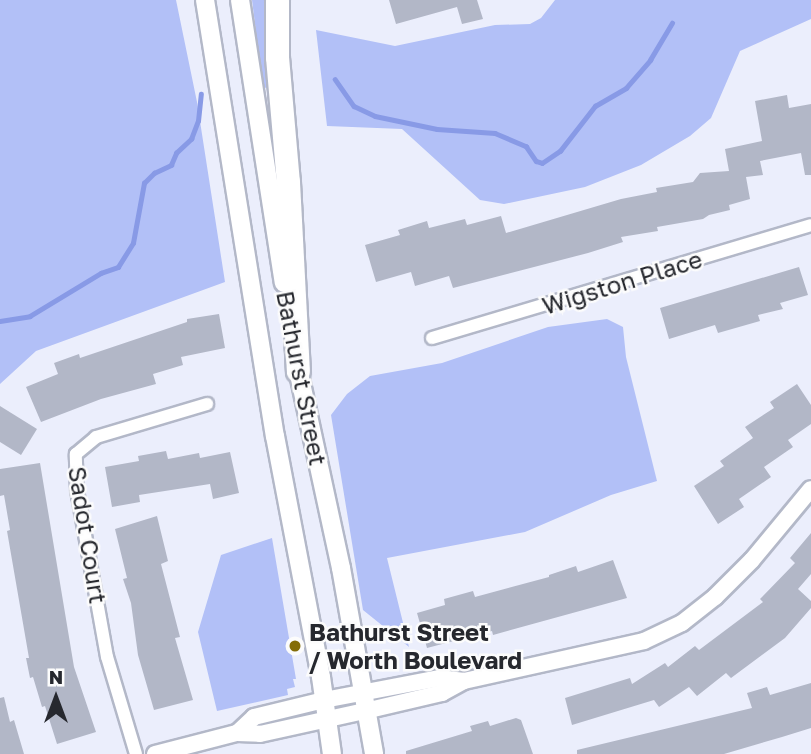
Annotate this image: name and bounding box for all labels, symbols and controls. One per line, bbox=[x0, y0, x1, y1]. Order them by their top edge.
street label: Wigston Place bbox=[539, 244, 705, 320]
street label: Bathurst Street bbox=[271, 288, 333, 468]
street label: Sadot Court bbox=[63, 464, 113, 606]
place label: Bathurst Street / Worth Boulevard bbox=[309, 618, 522, 674]
marker: Bathurst Street / Worth Boulevard bbox=[287, 638, 303, 654]
north arrow bbox=[21, 663, 91, 733]
text: N bbox=[49, 665, 63, 688]

